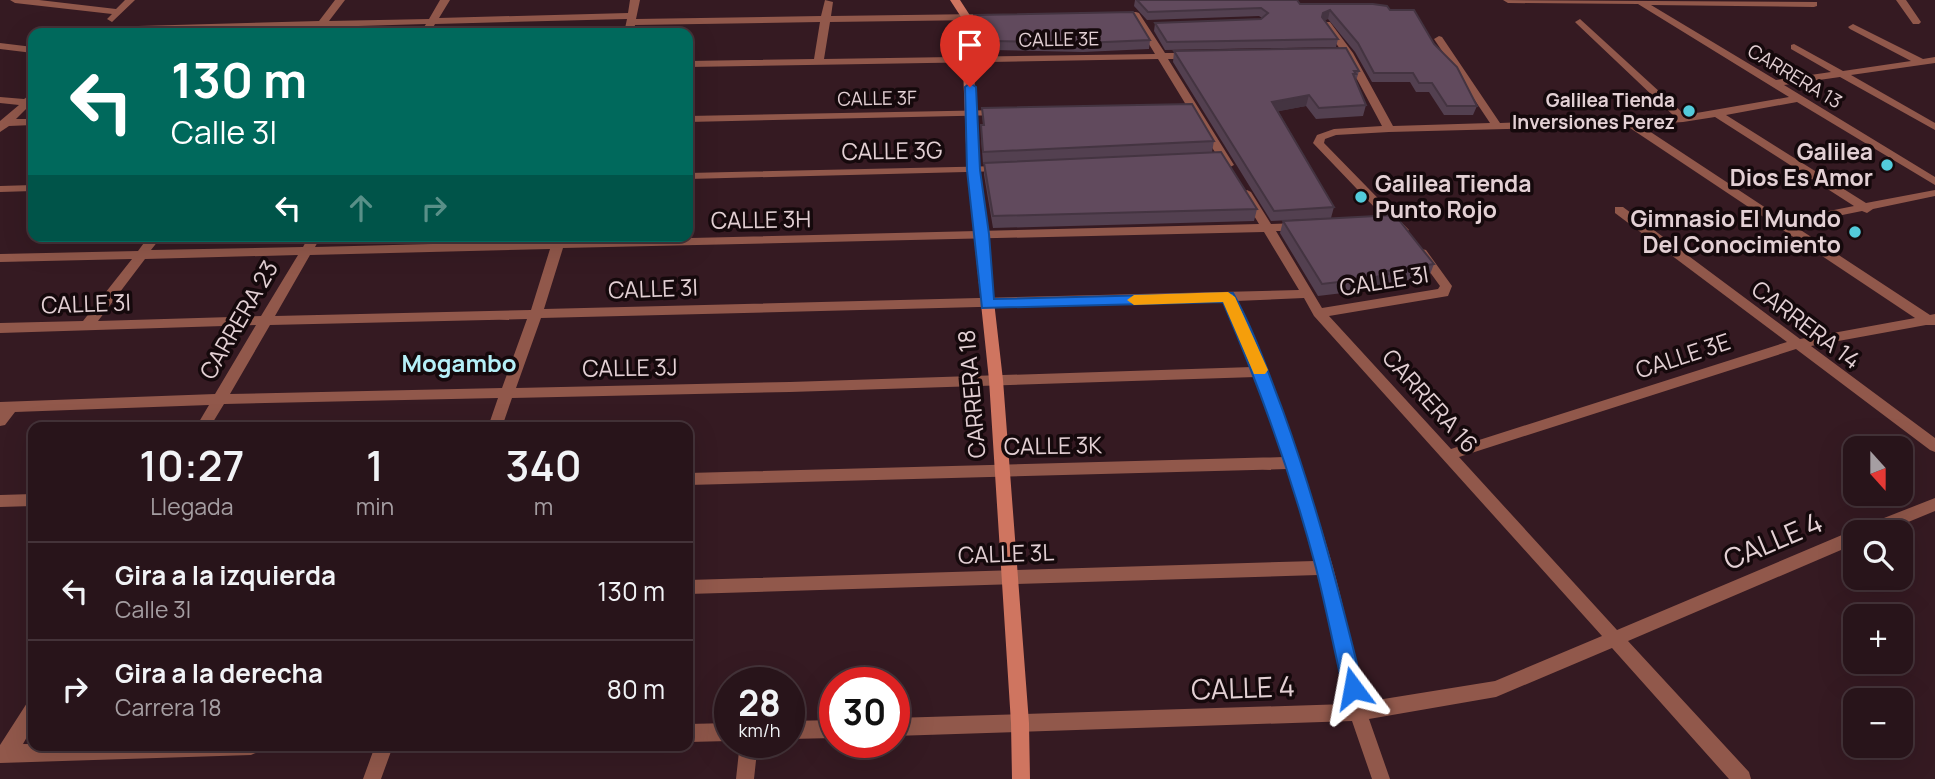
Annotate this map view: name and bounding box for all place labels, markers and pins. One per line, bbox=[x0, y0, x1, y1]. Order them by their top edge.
pin bbox=[940, 15, 1000, 87]
place label: Galilea Tienda Inversiones Perez bbox=[1512, 87, 1675, 135]
marker: Galilea Tienda Inversiones Perez bbox=[1681, 103, 1697, 119]
place label: Galilea Dios Es Amor bbox=[1730, 135, 1873, 193]
marker: Galilea Dios Es Amor bbox=[1879, 157, 1895, 173]
place label: Galilea Tienda Punto Rojo bbox=[1375, 167, 1531, 225]
marker: Galilea Tienda Punto Rojo bbox=[1353, 189, 1369, 205]
place label: Gimnasio El Mundo Del Conocimiento bbox=[1631, 202, 1841, 260]
marker: Gimnasio El Mundo Del Conocimiento bbox=[1847, 224, 1863, 240]

